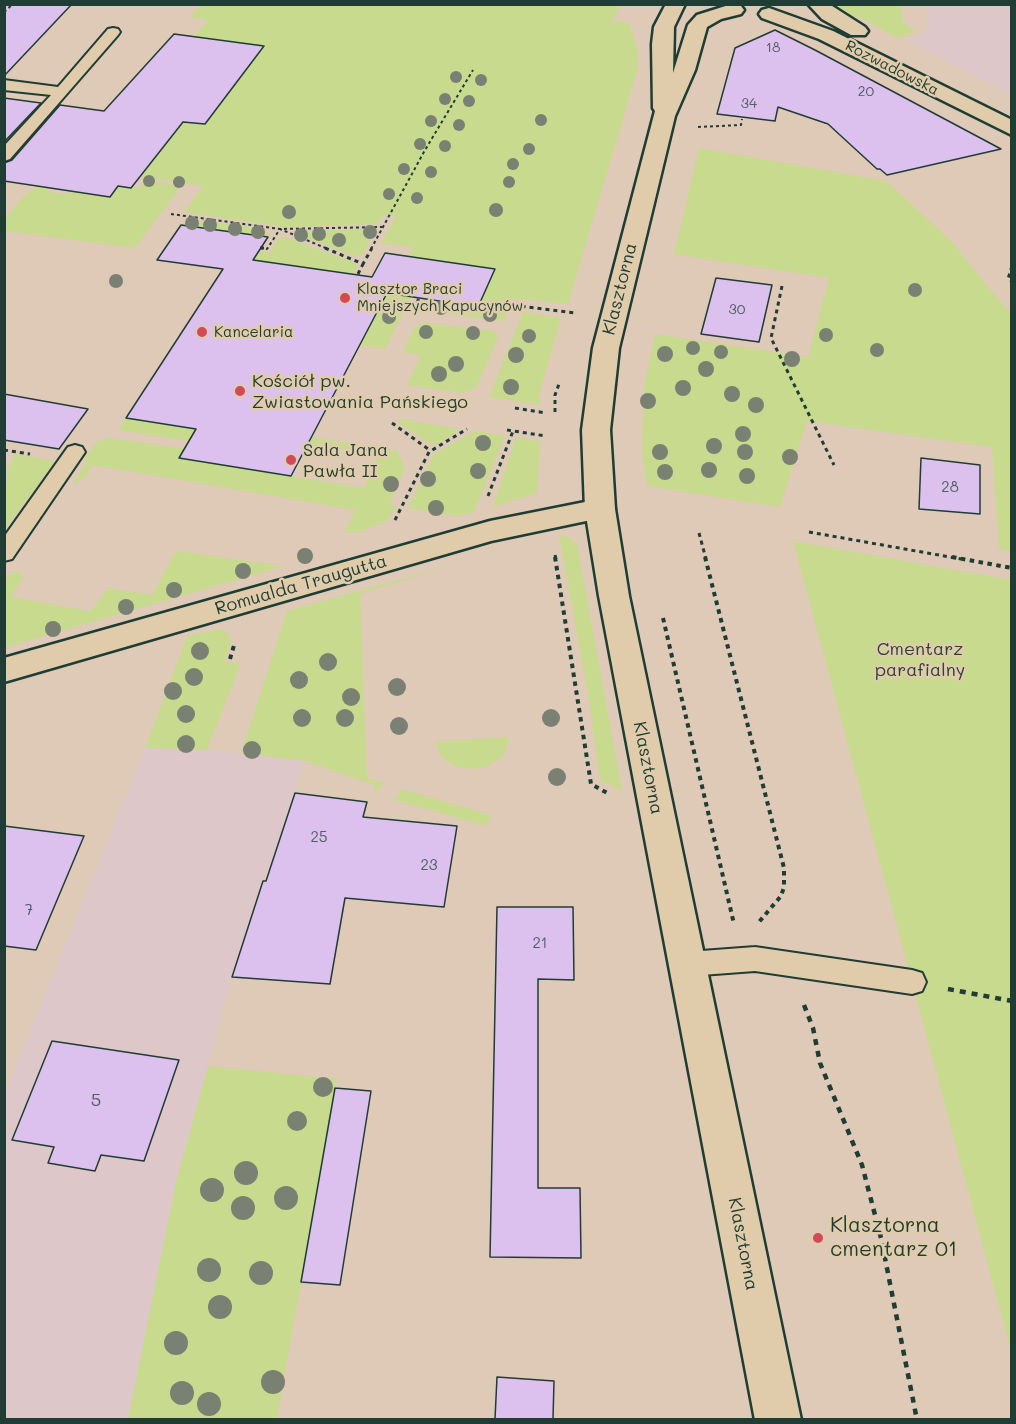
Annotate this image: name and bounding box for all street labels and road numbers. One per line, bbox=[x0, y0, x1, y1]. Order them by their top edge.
street label: Rozwadowska bbox=[842, 37, 942, 99]
street label: Klasztorna bbox=[598, 241, 642, 337]
street label: Romualda Traugutta bbox=[212, 550, 390, 620]
street label: Klasztorna bbox=[628, 720, 668, 816]
street label: Klasztorna bbox=[723, 1196, 763, 1292]

